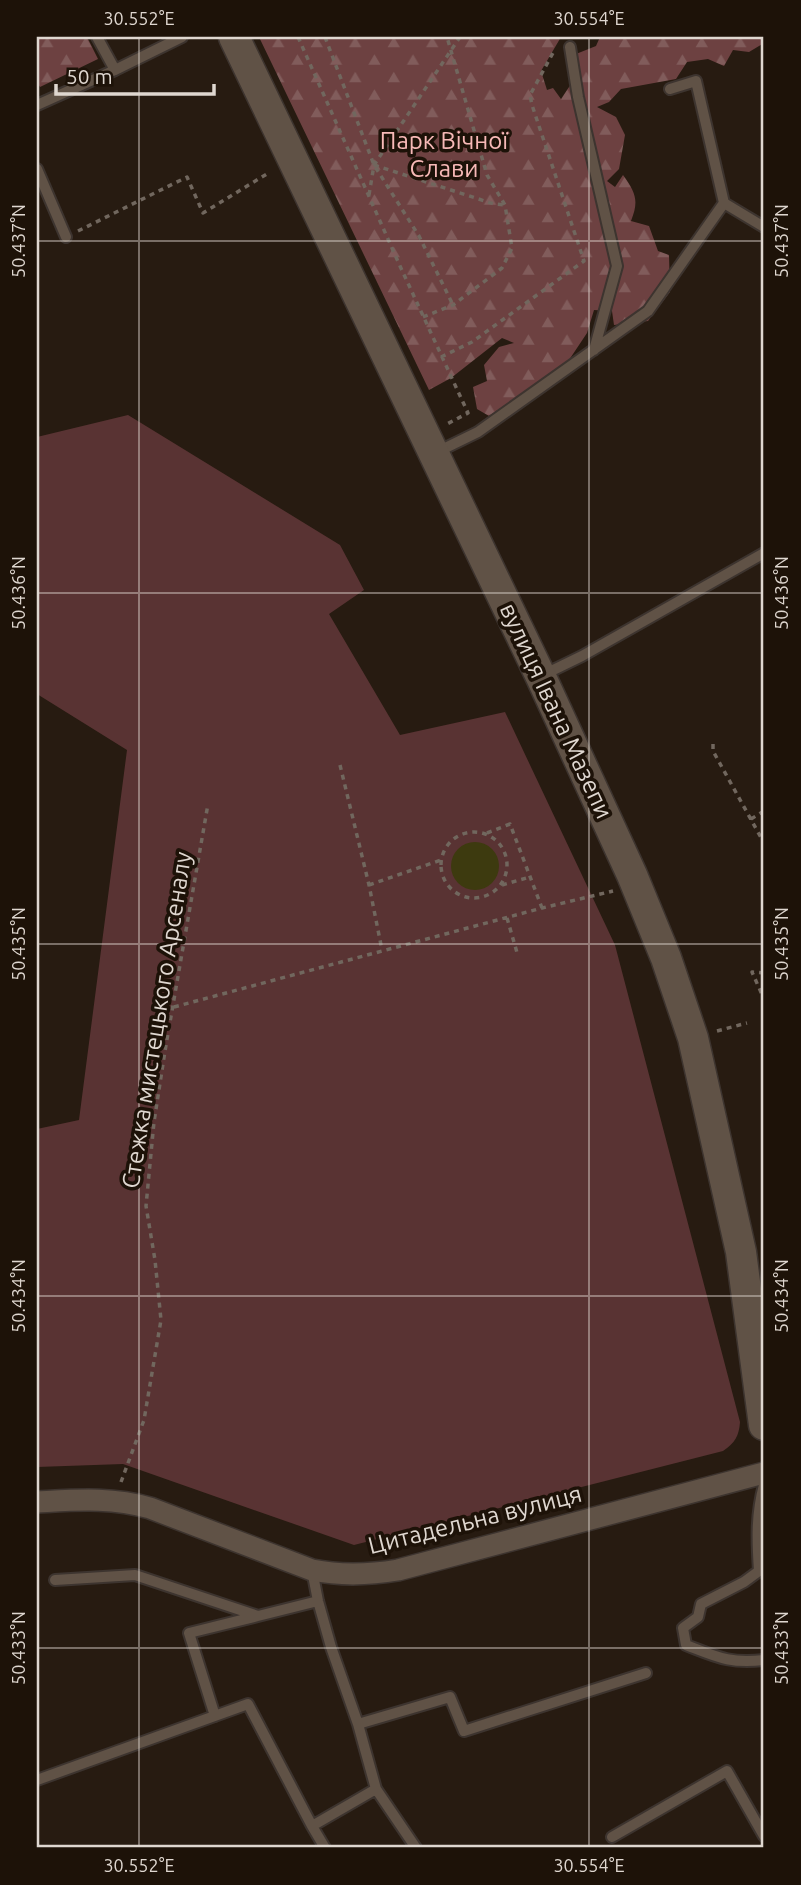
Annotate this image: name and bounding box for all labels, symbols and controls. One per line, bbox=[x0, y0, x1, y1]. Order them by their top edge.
text: 30.552°E bbox=[103, 8, 175, 28]
text: 30.554°E bbox=[553, 8, 625, 28]
scale bar bbox=[56, 52, 214, 96]
text: 50 m bbox=[66, 64, 113, 88]
park label: Парк Вічної Слави bbox=[380, 127, 509, 182]
text: 50.437°N bbox=[8, 204, 28, 278]
text: 50.437°N bbox=[771, 204, 791, 278]
text: 50.436°N bbox=[8, 556, 28, 630]
text: 50.436°N bbox=[771, 556, 791, 630]
street label: вулиця Івана Мазепи bbox=[495, 599, 618, 823]
street label: Стежка мистецького Арсеналу bbox=[117, 849, 197, 1190]
text: 50.435°N bbox=[8, 907, 28, 981]
text: 50.435°N bbox=[771, 907, 791, 981]
text: 50.434°N bbox=[8, 1259, 28, 1333]
text: 50.434°N bbox=[771, 1259, 791, 1333]
street label: Цитадельна вулиця bbox=[365, 1480, 585, 1559]
text: 50.433°N bbox=[8, 1611, 28, 1685]
text: 50.433°N bbox=[771, 1611, 791, 1685]
text: 30.552°E bbox=[103, 1855, 175, 1875]
text: 30.554°E bbox=[553, 1855, 625, 1875]

